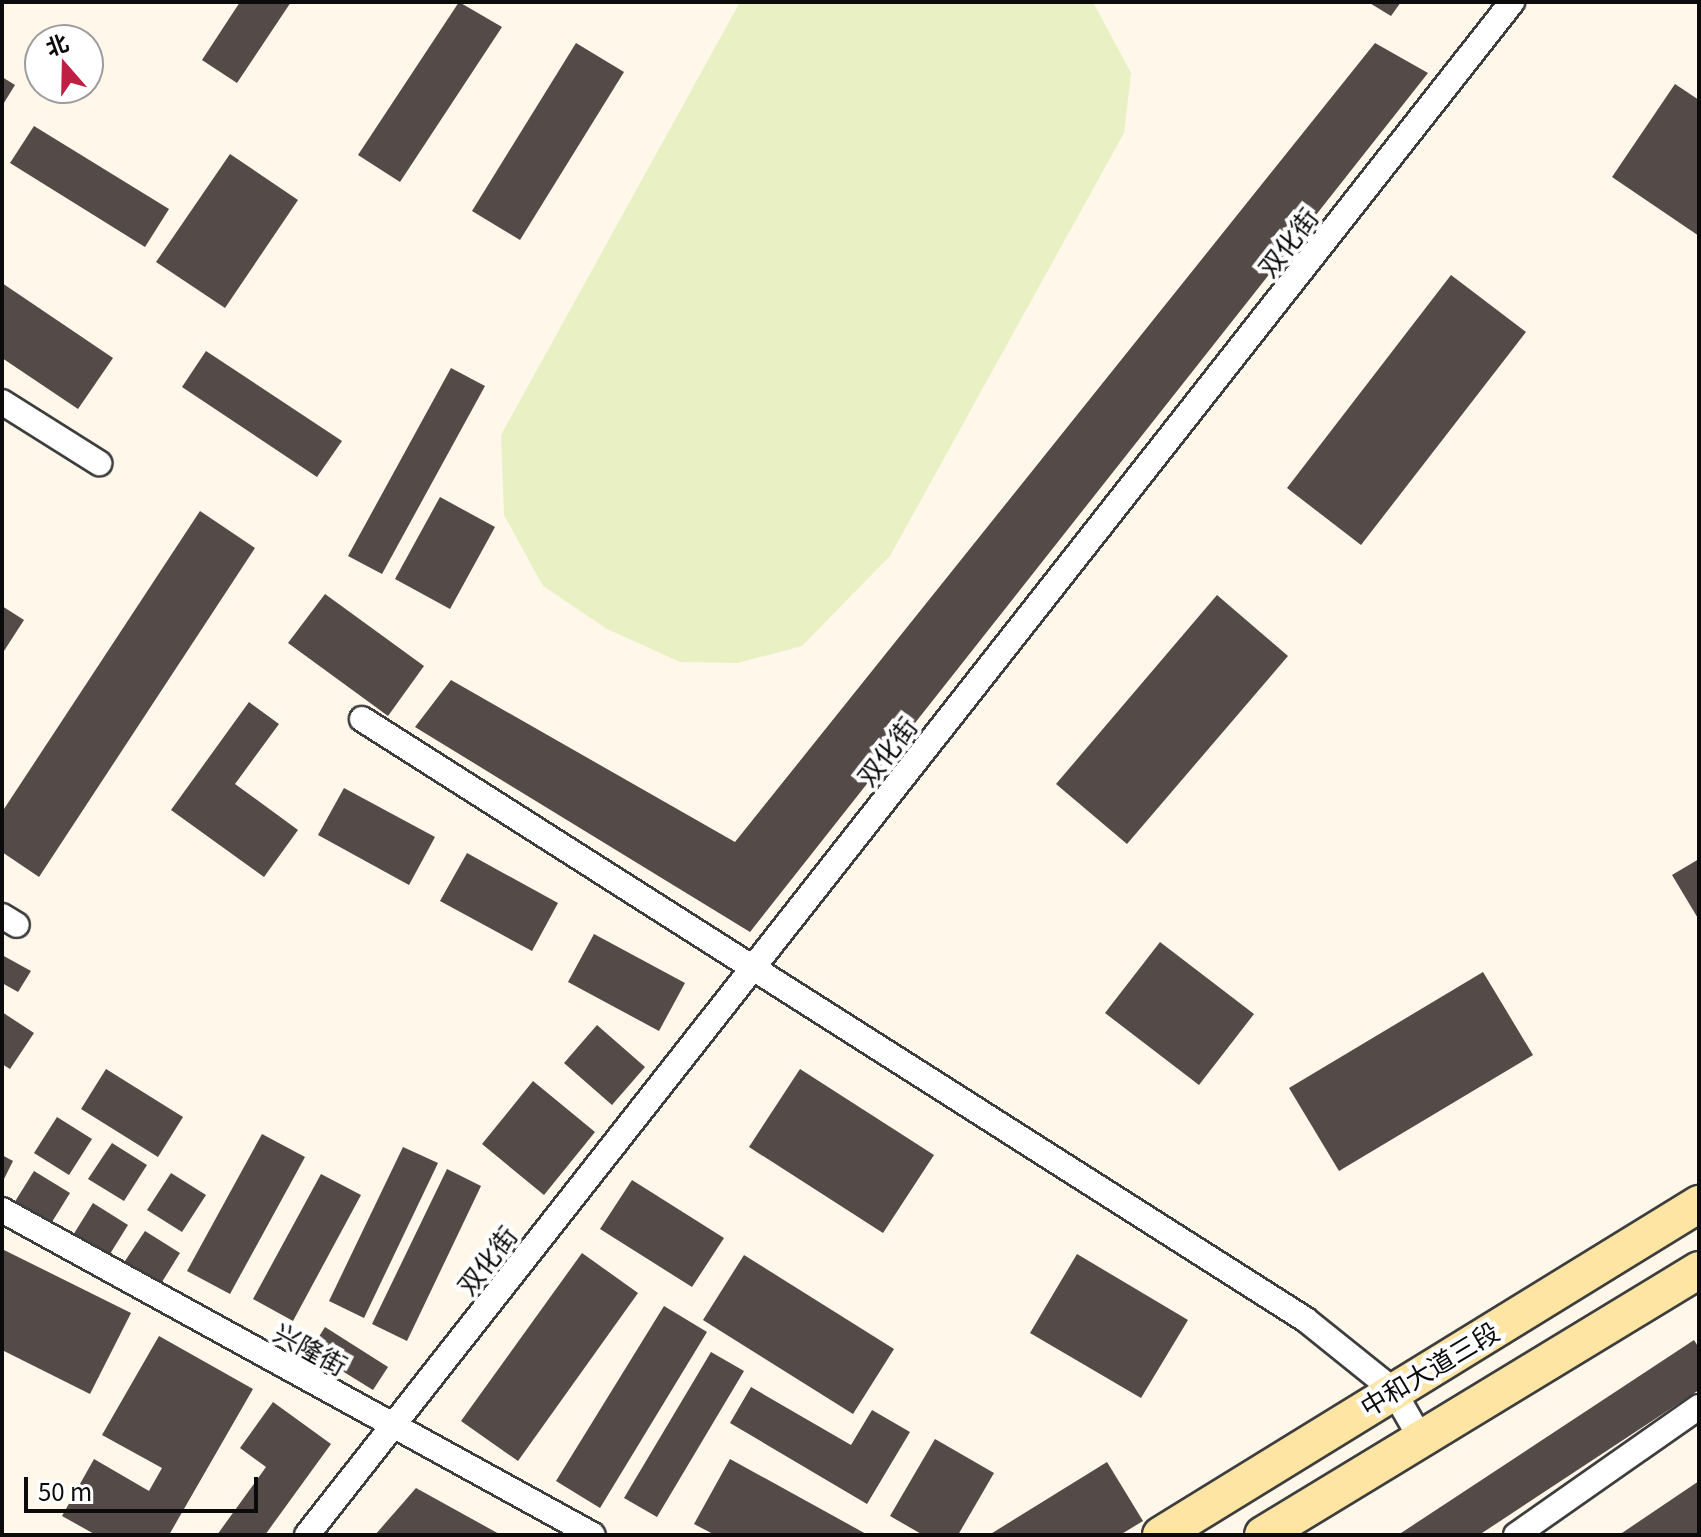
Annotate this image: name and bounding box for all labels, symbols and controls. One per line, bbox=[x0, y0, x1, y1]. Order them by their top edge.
north arrow bbox=[24, 24, 104, 104]
text: 北 bbox=[41, 25, 72, 62]
street label: 双化街 bbox=[1251, 202, 1323, 282]
street label: 双化街 bbox=[850, 711, 922, 791]
street label: 双化街 bbox=[450, 1220, 522, 1300]
street label: 中和大道三段 bbox=[1354, 1314, 1504, 1422]
street label: 兴隆街 bbox=[269, 1315, 353, 1381]
scale bar bbox=[28, 1461, 262, 1511]
text: 50 m bbox=[38, 1473, 92, 1508]

